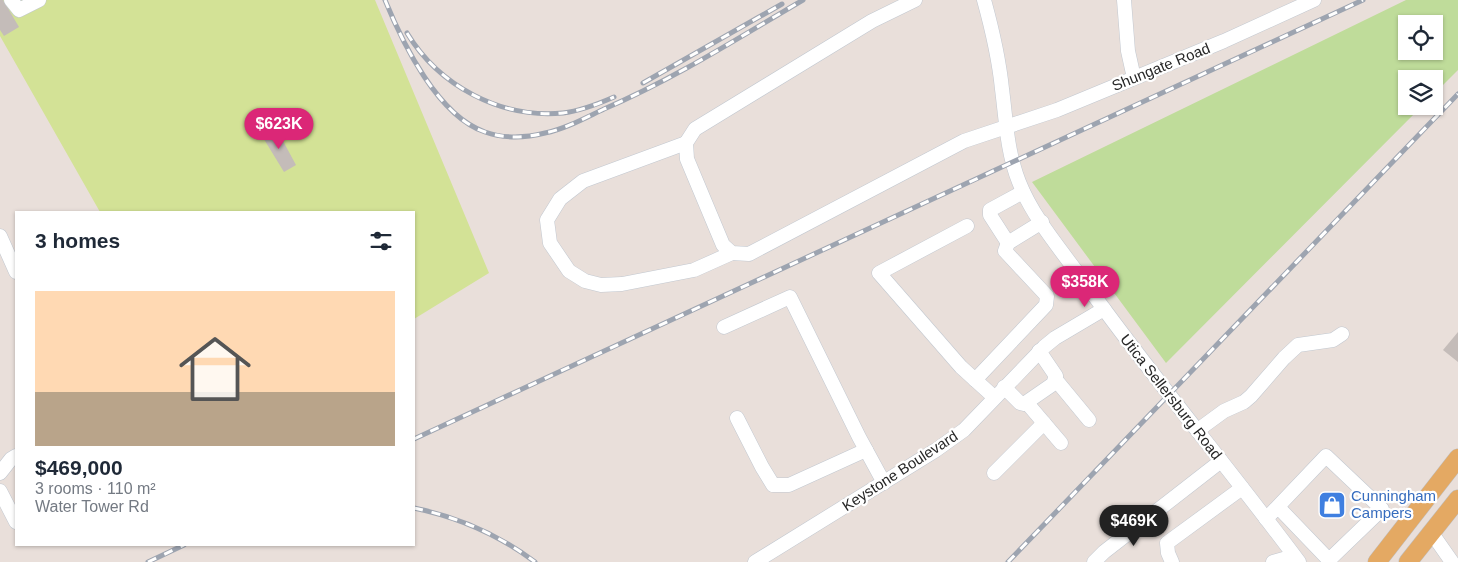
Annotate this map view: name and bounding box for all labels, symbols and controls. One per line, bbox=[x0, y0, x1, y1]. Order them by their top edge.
map controls bbox=[1398, 15, 1443, 115]
button: locate bbox=[1398, 15, 1443, 60]
street label: Shungate Road bbox=[1109, 39, 1212, 94]
button: layers bbox=[1398, 70, 1443, 115]
pin: $623K bbox=[244, 108, 314, 150]
text: $623K bbox=[255, 115, 303, 132]
icon: filters bbox=[367, 227, 395, 255]
text: 3 homes bbox=[35, 229, 120, 252]
pin: $358K bbox=[1050, 266, 1120, 308]
text: $358K bbox=[1061, 273, 1109, 290]
icon: home bbox=[170, 324, 260, 414]
street label: Utica Sellersburg Road bbox=[1117, 331, 1226, 463]
street label: Keystone Boulevard bbox=[839, 427, 961, 514]
text: $469,000 bbox=[35, 456, 123, 479]
text: 3 rooms · 110 m² bbox=[35, 480, 156, 497]
place label: Cunningham Campers bbox=[1351, 487, 1436, 521]
shop icon: Cunningham Campers bbox=[1317, 490, 1347, 520]
text: Water Tower Rd bbox=[35, 498, 149, 515]
pin: $469K bbox=[1099, 504, 1169, 547]
text: $469K bbox=[1110, 512, 1158, 529]

